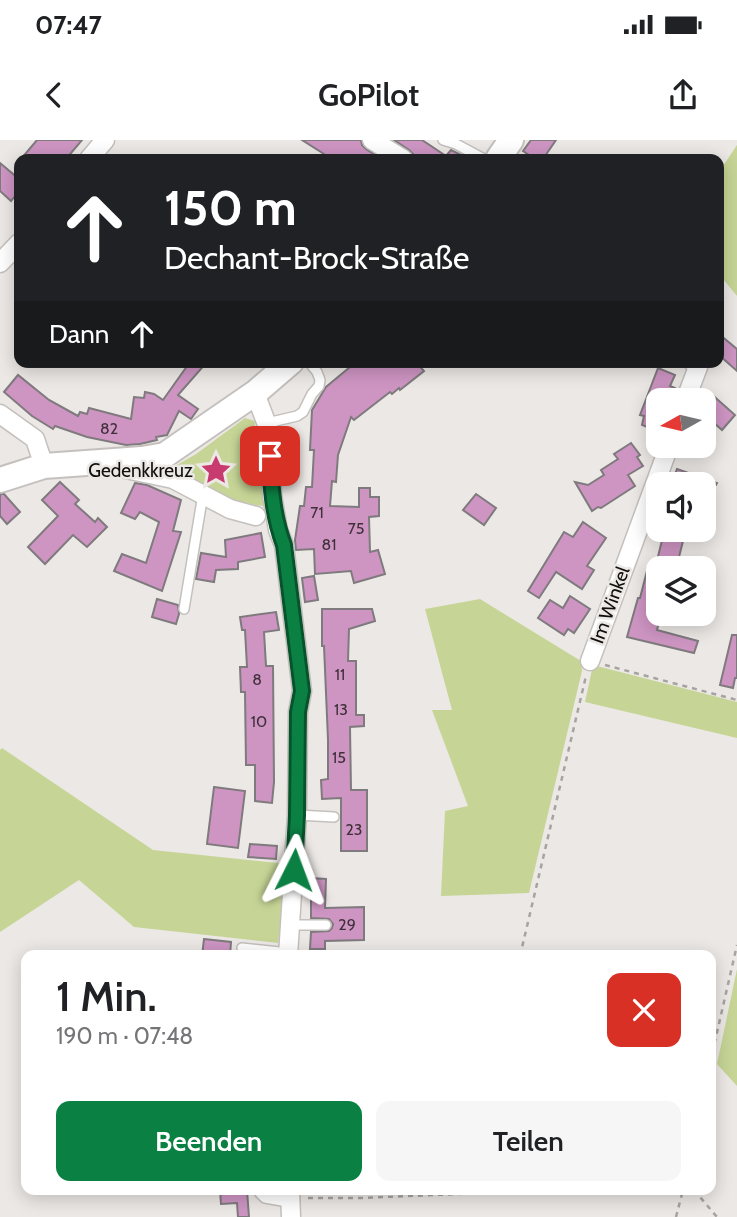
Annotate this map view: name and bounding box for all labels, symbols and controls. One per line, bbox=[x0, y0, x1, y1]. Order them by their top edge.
text: 07:47 bbox=[35, 9, 102, 41]
text: GoPilot bbox=[318, 75, 419, 114]
icon: back bbox=[35, 76, 73, 114]
icon: share bbox=[664, 76, 702, 114]
text: 150 m bbox=[164, 178, 297, 237]
icon: ahead bbox=[49, 182, 140, 273]
text: Dechant-Brock-Straße bbox=[164, 238, 469, 277]
icon: ahead bbox=[123, 315, 161, 353]
text: Dann bbox=[49, 318, 109, 350]
north arrow bbox=[646, 388, 716, 458]
map controls bbox=[646, 388, 716, 626]
house number: 82 bbox=[100, 419, 118, 438]
pin bbox=[240, 426, 300, 486]
icon: arrive bbox=[251, 437, 289, 475]
place icon: Gedenkkreuz bbox=[199, 453, 233, 487]
place label: Gedenkkreuz bbox=[88, 459, 193, 482]
button: sound bbox=[646, 472, 716, 542]
house number: 71 bbox=[310, 503, 324, 522]
house number: 75 bbox=[348, 519, 364, 538]
house number: 81 bbox=[322, 535, 336, 554]
button: layers bbox=[646, 556, 716, 626]
street label: Im Winkel bbox=[585, 563, 635, 647]
house number: 11 bbox=[335, 665, 345, 684]
house number: 8 bbox=[252, 670, 262, 689]
house number: 13 bbox=[334, 700, 348, 719]
house number: 10 bbox=[251, 712, 267, 731]
house number: 15 bbox=[332, 748, 346, 767]
house number: 23 bbox=[345, 820, 363, 839]
position arrow bbox=[257, 833, 331, 907]
house number: 29 bbox=[338, 915, 356, 934]
text: 1 Min. bbox=[56, 970, 157, 1022]
button: close bbox=[607, 973, 681, 1047]
text: 190 m · 07:48 bbox=[56, 1022, 193, 1050]
button: Beenden bbox=[56, 1101, 362, 1181]
button: Teilen bbox=[376, 1101, 681, 1181]

